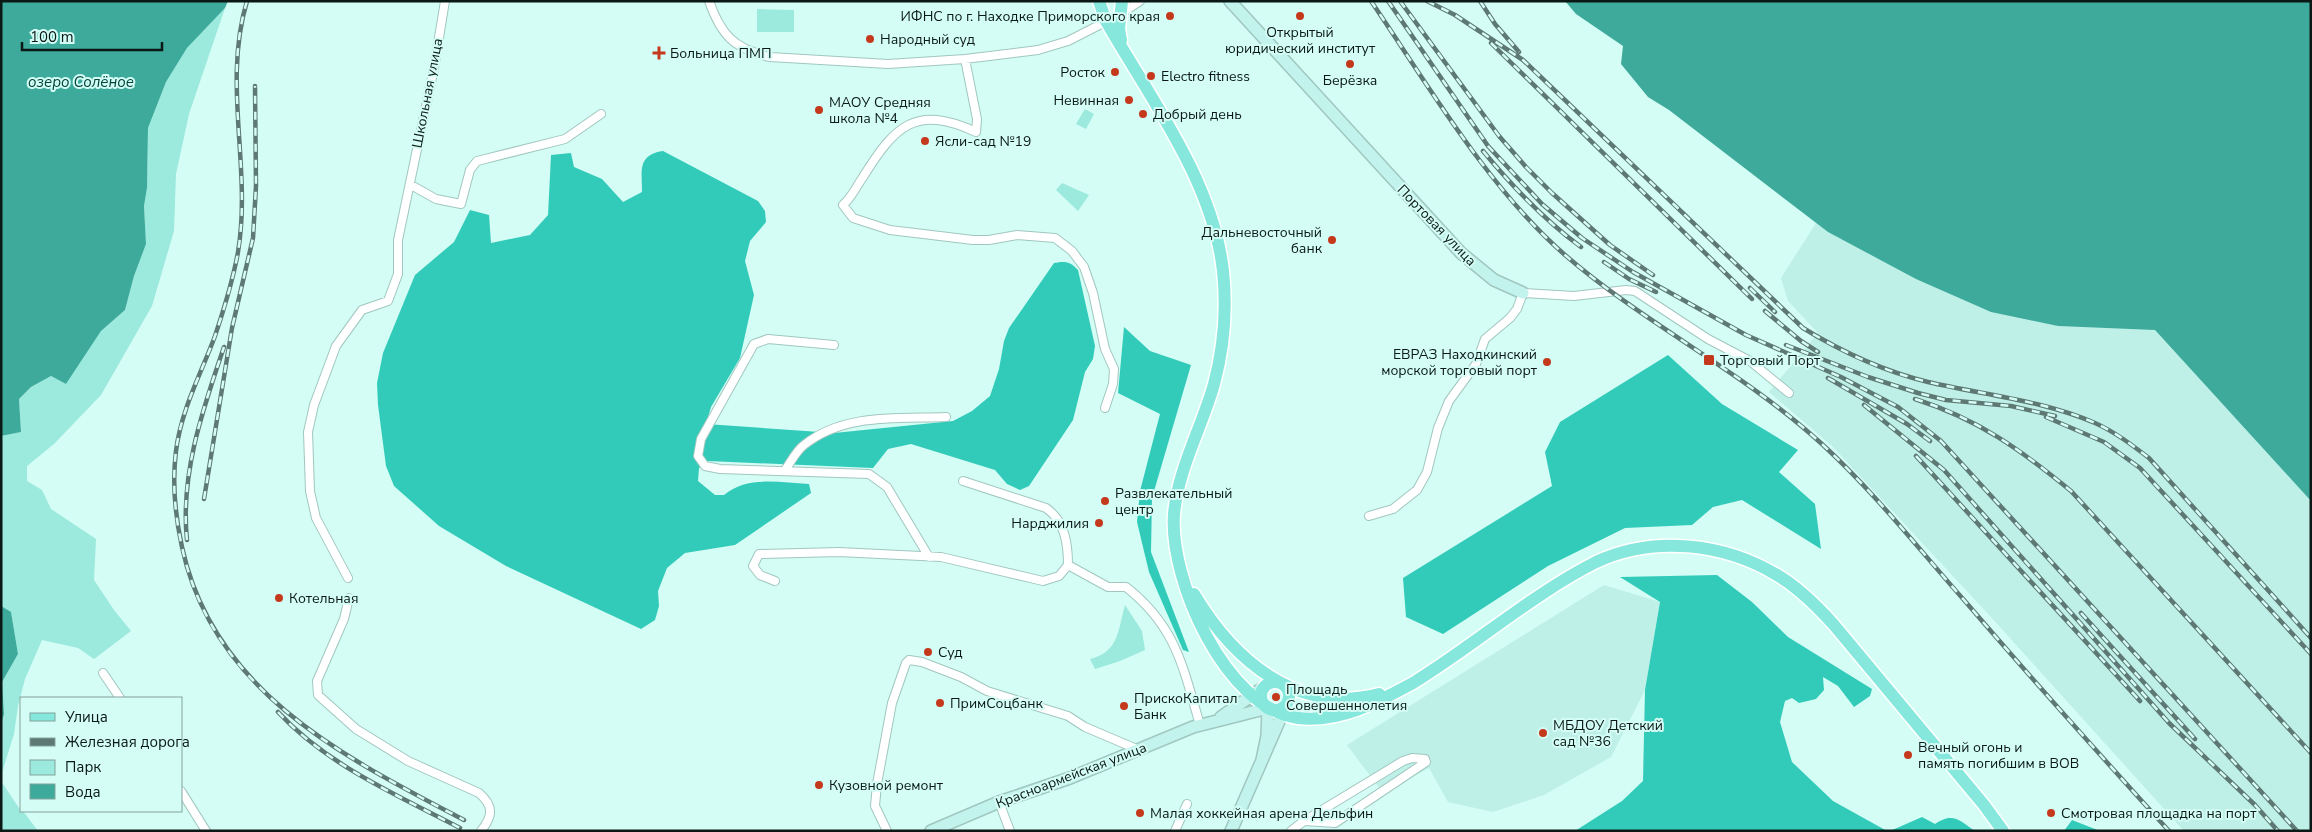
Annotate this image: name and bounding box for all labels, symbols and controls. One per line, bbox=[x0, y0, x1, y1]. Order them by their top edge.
place label: ИФНС по г. Находке Приморского края bbox=[900, 7, 1160, 26]
marker: ИФНС по г. Находке Приморского края bbox=[1164, 10, 1176, 22]
marker: Открытый юридический институт bbox=[1294, 10, 1306, 22]
scale bar bbox=[22, 20, 162, 52]
place label: Открытый юридический институт bbox=[1225, 23, 1376, 58]
text: 100 m bbox=[30, 27, 74, 47]
place label: Народный суд bbox=[880, 30, 975, 49]
marker: Народный суд bbox=[864, 33, 876, 45]
street label: Школьная улица bbox=[408, 37, 447, 150]
place label: Больница ПМП bbox=[670, 44, 772, 63]
marker: Больница ПМП bbox=[652, 46, 666, 60]
marker: Берёзка bbox=[1344, 58, 1356, 70]
place label: Росток bbox=[1060, 63, 1106, 82]
marker: Росток bbox=[1109, 66, 1121, 78]
place label: Electro fitness bbox=[1161, 67, 1250, 86]
marker: Electro fitness bbox=[1145, 70, 1157, 82]
place label: Берёзка bbox=[1323, 71, 1377, 90]
water label: озеро Солёное bbox=[28, 72, 134, 92]
place label: Невинная bbox=[1053, 91, 1119, 110]
place label: МАОУ Средняя школа №4 bbox=[829, 93, 931, 128]
marker: Невинная bbox=[1123, 94, 1135, 106]
marker: МАОУ Средняя школа №4 bbox=[813, 104, 825, 116]
place label: Добрый день bbox=[1153, 105, 1242, 124]
marker: Добрый день bbox=[1137, 108, 1149, 120]
place label: Ясли-сад №19 bbox=[935, 132, 1031, 151]
marker: Ясли-сад №19 bbox=[919, 135, 931, 147]
street label: Портовая улица bbox=[1393, 181, 1480, 270]
place label: Дальневосточный банк bbox=[1202, 223, 1323, 258]
marker: Дальневосточный банк bbox=[1326, 234, 1338, 246]
place label: ЕВРАЗ Находкинский морской торговый порт bbox=[1381, 345, 1538, 380]
place label: Торговый Порт bbox=[1720, 351, 1821, 370]
marker: Торговый Порт bbox=[1702, 353, 1716, 367]
marker: ЕВРАЗ Находкинский морской торговый порт bbox=[1541, 356, 1553, 368]
place label: Развлекательный центр bbox=[1115, 484, 1232, 519]
marker: Развлекательный центр bbox=[1099, 495, 1111, 507]
place label: Нарджилия bbox=[1011, 514, 1089, 533]
marker: Нарджилия bbox=[1093, 517, 1105, 529]
place label: Котельная bbox=[289, 589, 358, 608]
marker: Котельная bbox=[273, 592, 285, 604]
place label: Суд bbox=[938, 643, 963, 662]
marker: Суд bbox=[922, 646, 934, 658]
place label: Площадь Совершеннолетия bbox=[1286, 680, 1407, 715]
place label: ПрискоКапитал Банк bbox=[1134, 689, 1238, 724]
marker: Площадь Совершеннолетия bbox=[1270, 691, 1282, 703]
place label: ПримСоцбанк bbox=[950, 694, 1044, 713]
legend bbox=[20, 697, 182, 812]
marker: ПримСоцбанк bbox=[934, 697, 946, 709]
marker: ПрискоКапитал Банк bbox=[1118, 700, 1130, 712]
text: Улица bbox=[64, 707, 108, 727]
place label: МБДОУ Детский сад №36 bbox=[1553, 716, 1663, 751]
marker: МБДОУ Детский сад №36 bbox=[1537, 727, 1549, 739]
text: Железная дорога bbox=[65, 732, 190, 752]
street label: Красноармейская улица bbox=[993, 738, 1149, 813]
place label: Вечный огонь и память погибшим в ВОВ bbox=[1918, 738, 2079, 773]
marker: Вечный огонь и память погибшим в ВОВ bbox=[1902, 749, 1914, 761]
text: Парк bbox=[65, 757, 101, 777]
place label: Кузовной ремонт bbox=[829, 776, 944, 795]
marker: Кузовной ремонт bbox=[813, 779, 825, 791]
text: Вода bbox=[65, 782, 101, 802]
place label: Малая хоккейная арена Дельфин bbox=[1150, 804, 1373, 823]
place label: Смотровая площадка на порт bbox=[2061, 804, 2257, 823]
marker: Малая хоккейная арена Дельфин bbox=[1134, 807, 1146, 819]
marker: Смотровая площадка на порт bbox=[2045, 807, 2057, 819]

